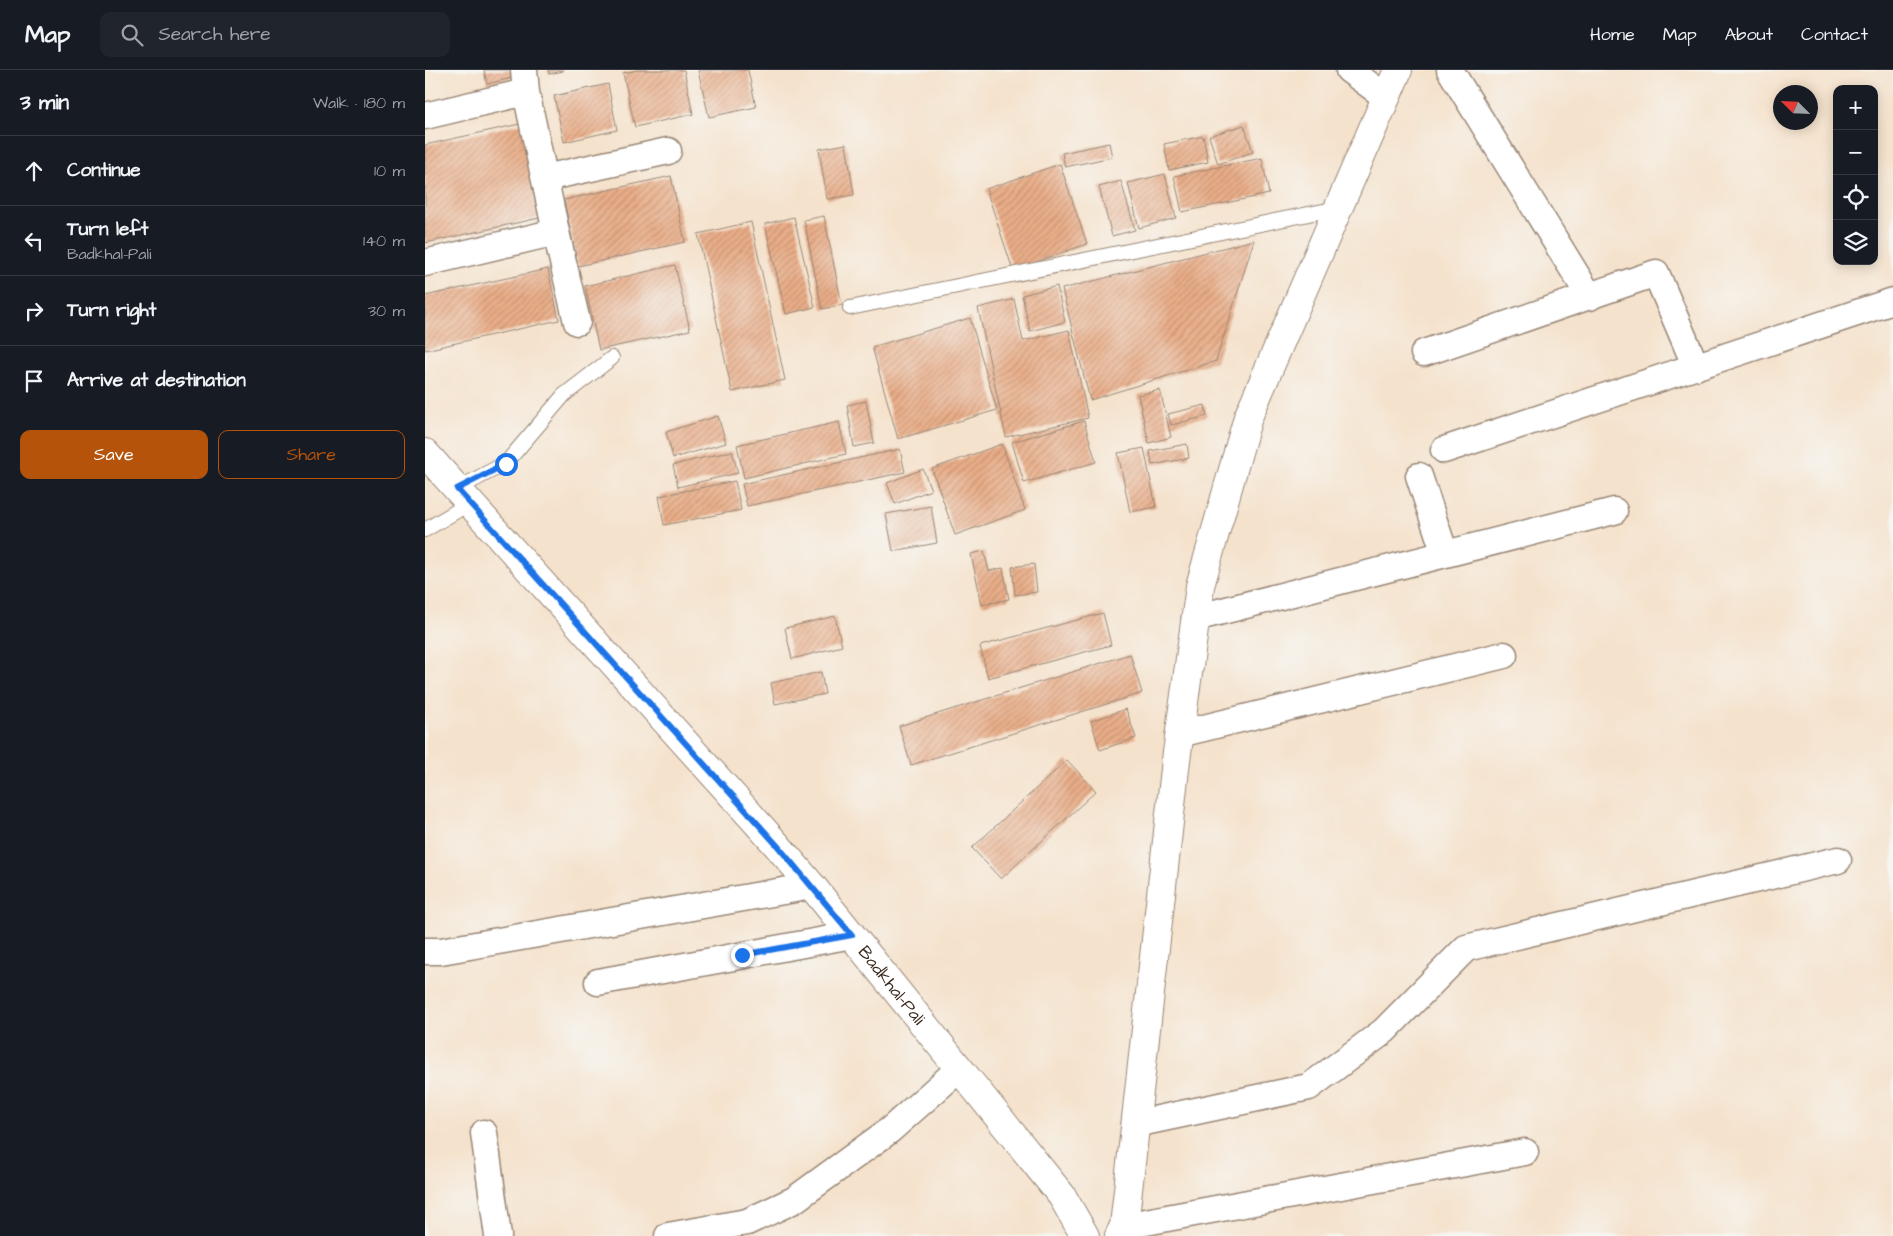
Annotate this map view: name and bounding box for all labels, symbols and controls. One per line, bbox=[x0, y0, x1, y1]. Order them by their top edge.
search box bbox=[100, 12, 450, 57]
text: Map bbox=[25, 18, 70, 52]
icon: search bbox=[118, 21, 146, 49]
text: Search here bbox=[158, 21, 271, 48]
text: Home bbox=[1590, 22, 1635, 47]
text: Map bbox=[1663, 22, 1697, 47]
text: About bbox=[1725, 22, 1773, 47]
text: Contact bbox=[1801, 22, 1868, 47]
north arrow bbox=[1773, 85, 1818, 130]
map controls bbox=[1833, 85, 1878, 265]
button: + bbox=[1833, 85, 1878, 130]
text: 3 min bbox=[20, 88, 69, 117]
text: Walk · 180 m bbox=[313, 92, 405, 114]
button: − bbox=[1833, 130, 1878, 175]
icon: ahead bbox=[20, 157, 48, 185]
text: Continue bbox=[67, 157, 141, 184]
text: 10 m bbox=[374, 160, 405, 182]
button: locate bbox=[1833, 175, 1878, 220]
text: Turn left bbox=[67, 216, 148, 243]
button: layers bbox=[1833, 220, 1878, 265]
icon: left bbox=[20, 227, 48, 255]
text: 140 m bbox=[363, 230, 405, 252]
text: Badkhal-Pali bbox=[67, 243, 151, 265]
icon: right bbox=[20, 297, 48, 325]
text: Turn right bbox=[67, 297, 156, 324]
text: 30 m bbox=[368, 300, 405, 322]
icon: arrive bbox=[20, 367, 48, 395]
text: Arrive at destination bbox=[67, 367, 246, 394]
button: Save bbox=[20, 430, 208, 479]
button: Share bbox=[218, 430, 405, 479]
route start bbox=[495, 453, 518, 476]
street label: Badkhal-Pali bbox=[852, 941, 931, 1030]
route end bbox=[731, 944, 754, 967]

